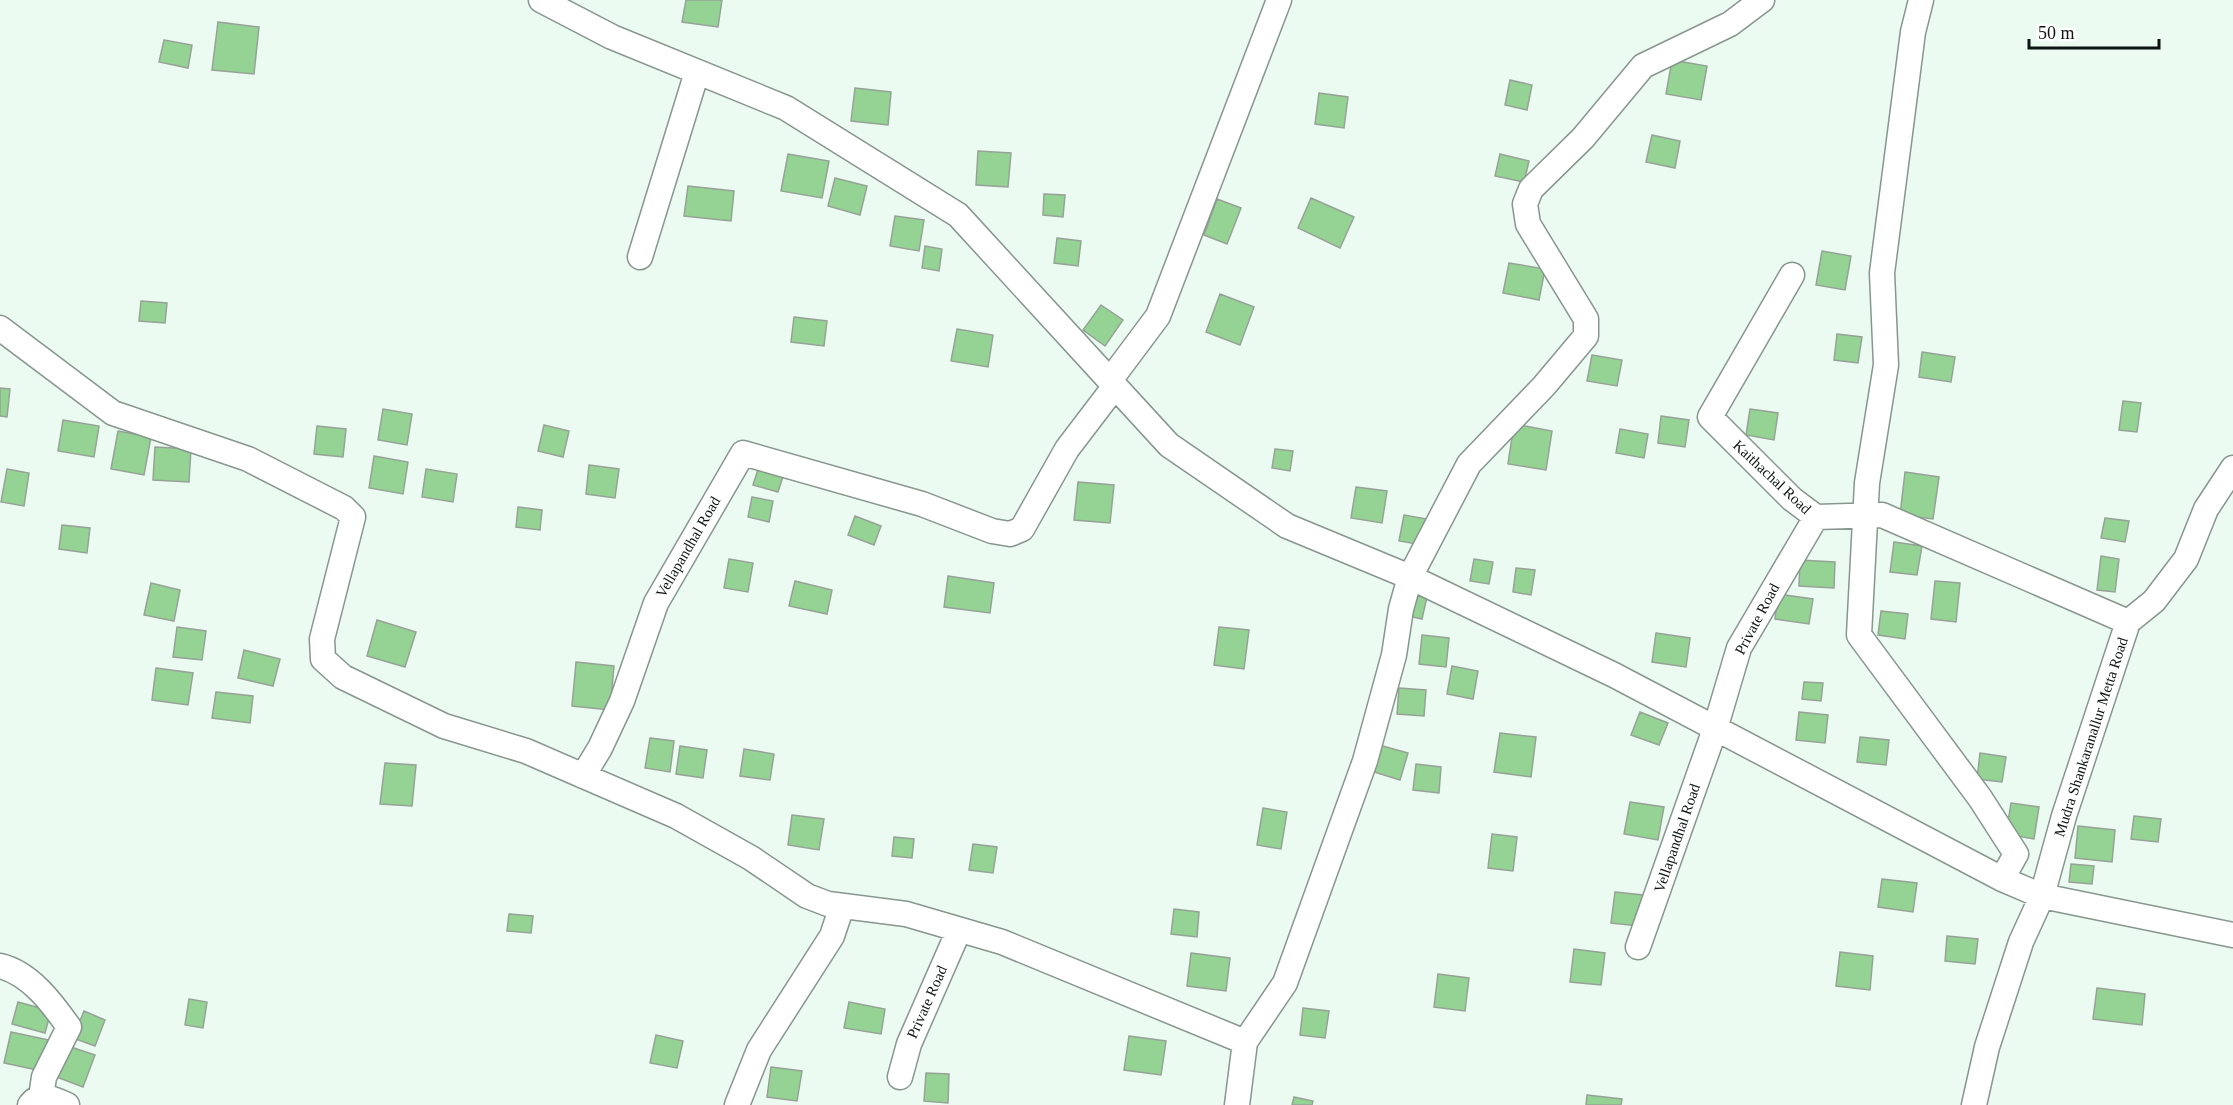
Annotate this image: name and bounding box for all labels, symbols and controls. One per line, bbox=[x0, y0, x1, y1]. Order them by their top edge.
scale bar bbox=[2029, 12, 2160, 50]
text: 50 m bbox=[2038, 23, 2075, 43]
street label: Kaithachal Road bbox=[1730, 437, 1815, 517]
street label: Vellapandhal Road bbox=[653, 493, 724, 600]
street label: Private Road bbox=[1732, 580, 1783, 657]
street label: Mudra Shankaranallur Metta Road bbox=[2051, 635, 2131, 839]
street label: Vellapandhal Road bbox=[1651, 781, 1703, 894]
street label: Private Road bbox=[904, 963, 950, 1041]

